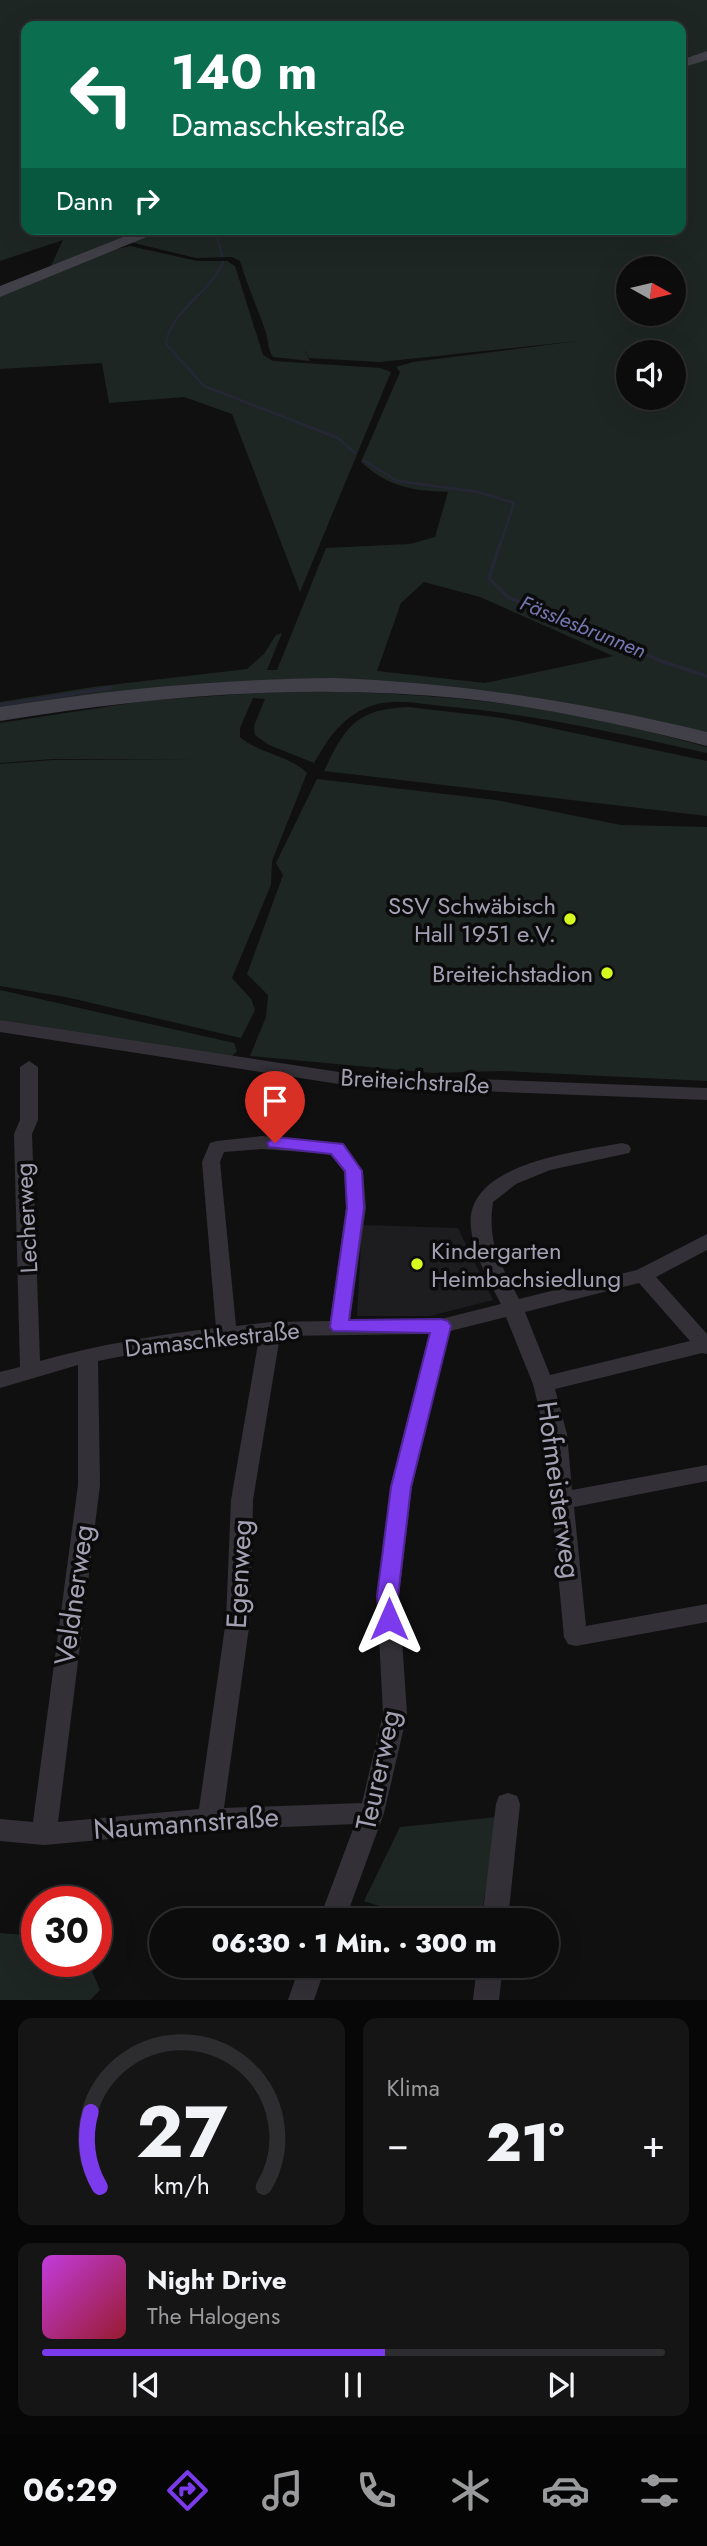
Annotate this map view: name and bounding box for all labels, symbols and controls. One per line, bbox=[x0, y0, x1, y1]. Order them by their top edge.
text: 140 m bbox=[171, 37, 317, 107]
icon: left bbox=[56, 49, 147, 140]
text: Damaschkestraße bbox=[171, 102, 405, 148]
text: Dann bbox=[56, 182, 114, 220]
icon: right bbox=[128, 182, 166, 220]
north arrow bbox=[616, 256, 686, 326]
map controls bbox=[616, 256, 686, 410]
button: sound bbox=[616, 340, 686, 410]
water label: Fässlesbrunnen bbox=[515, 588, 651, 666]
place label: SSV Schwäbisch Hall 1951 e.V. bbox=[388, 888, 556, 951]
marker: SSV Schwäbisch Hall 1951 e.V. bbox=[562, 911, 578, 927]
place label: Breiteichstadion bbox=[432, 956, 593, 991]
marker: Breiteichstadion bbox=[599, 965, 615, 981]
street label: Breiteichstraße bbox=[339, 1060, 491, 1102]
pin bbox=[245, 1071, 305, 1143]
icon: arrive bbox=[256, 1082, 294, 1120]
street label: Lecherweg bbox=[6, 1162, 46, 1274]
place label: Kindergarten Heimbachsiedlung bbox=[431, 1233, 621, 1296]
marker: Kindergarten Heimbachsiedlung bbox=[409, 1256, 425, 1272]
street label: Damaschkestraße bbox=[123, 1312, 301, 1366]
street label: Hofmeisterweg bbox=[526, 1399, 592, 1581]
street label: Egenweg bbox=[216, 1518, 262, 1630]
street label: Veldnerweg bbox=[44, 1522, 104, 1668]
position arrow bbox=[352, 1582, 426, 1656]
street label: Teurerweg bbox=[345, 1706, 411, 1834]
street label: Naumannstraße bbox=[92, 1796, 280, 1850]
speed limit sign: 30 bbox=[21, 1886, 112, 1977]
text: 06:30 · 1 Min. · 300 m bbox=[211, 1924, 497, 1962]
text: Klima bbox=[387, 2071, 440, 2105]
text: 27 bbox=[135, 2080, 227, 2185]
text: 21° bbox=[486, 2105, 565, 2181]
text: − bbox=[387, 2116, 409, 2171]
text: + bbox=[642, 2116, 665, 2171]
text: km/h bbox=[153, 2167, 210, 2203]
text: Night Drive bbox=[147, 2261, 287, 2299]
text: The Halogens bbox=[147, 2299, 280, 2333]
icon: previous bbox=[127, 2366, 165, 2404]
icon: pause bbox=[334, 2366, 372, 2404]
icon: next bbox=[542, 2366, 580, 2404]
icon: directions bbox=[163, 2466, 212, 2515]
icon: music bbox=[258, 2466, 307, 2515]
icon: phone bbox=[352, 2466, 401, 2515]
icon: climate bbox=[446, 2466, 495, 2515]
icon: car bbox=[541, 2466, 590, 2515]
icon: filters bbox=[635, 2466, 684, 2515]
text: 06:29 bbox=[23, 2467, 118, 2513]

